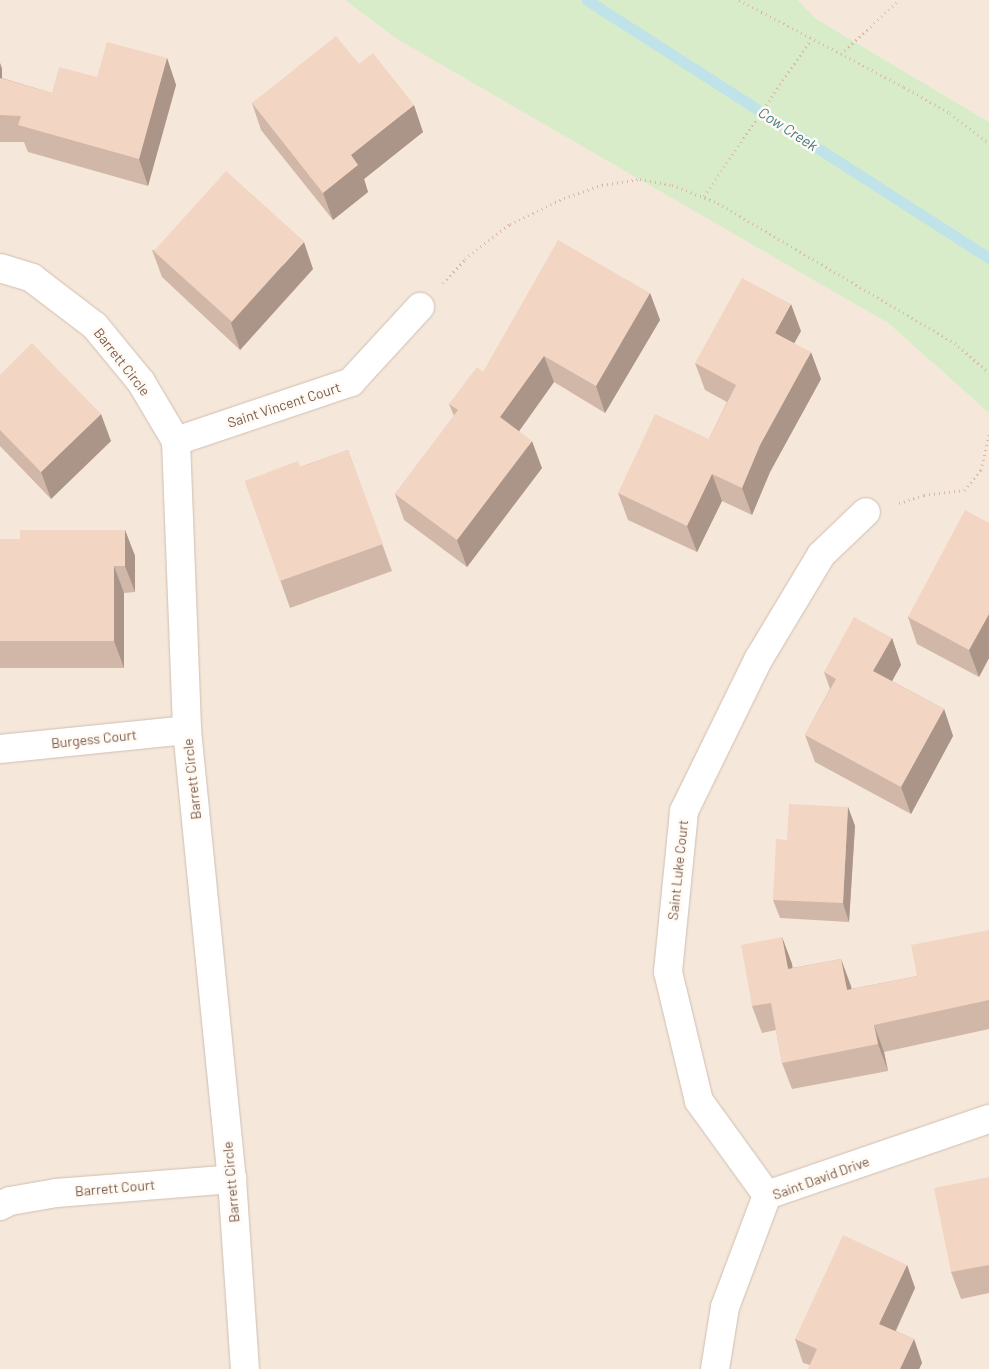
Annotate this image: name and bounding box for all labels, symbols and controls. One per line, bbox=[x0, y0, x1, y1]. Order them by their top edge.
water label: Cow Creek bbox=[755, 103, 821, 155]
street label: Barrett Circle bbox=[90, 325, 154, 399]
street label: Saint Vincent Court bbox=[225, 379, 343, 431]
street label: Burgess Court bbox=[50, 726, 138, 752]
street label: Barrett Circle bbox=[179, 738, 205, 820]
street label: Saint Luke Court bbox=[664, 819, 692, 921]
street label: Barrett Circle bbox=[219, 1141, 243, 1223]
street label: Saint David Drive bbox=[770, 1153, 872, 1203]
street label: Barrett Court bbox=[74, 1176, 156, 1200]

